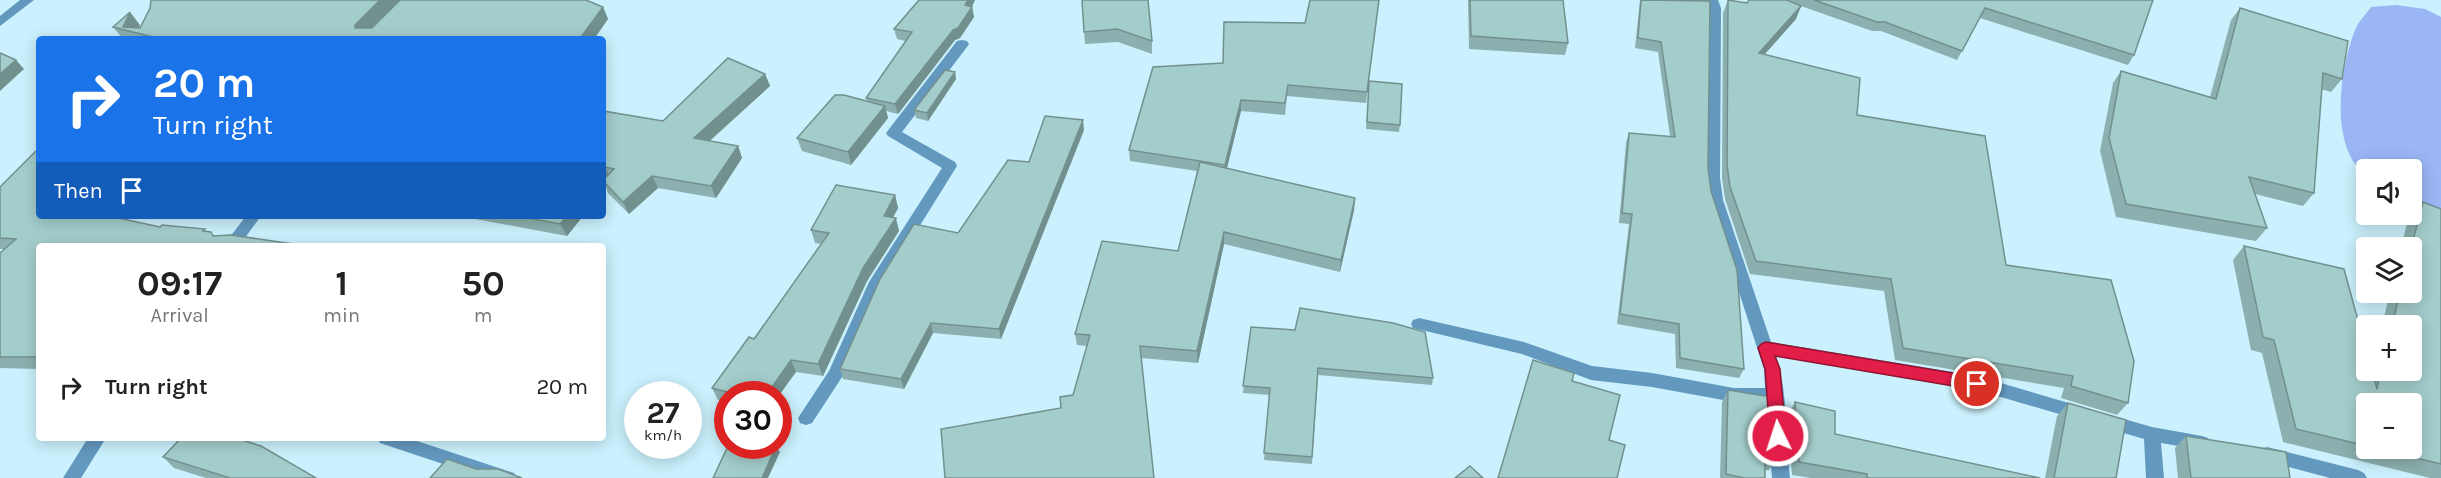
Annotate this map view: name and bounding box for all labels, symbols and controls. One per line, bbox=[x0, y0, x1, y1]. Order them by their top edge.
text: 20 m bbox=[153, 58, 255, 108]
icon: right bbox=[54, 60, 132, 138]
text: Turn right bbox=[153, 109, 273, 141]
map controls bbox=[2356, 159, 2422, 459]
button: sound bbox=[2356, 159, 2422, 225]
icon: arrive bbox=[115, 174, 148, 207]
text: Then bbox=[54, 178, 103, 204]
button: layers bbox=[2356, 237, 2422, 303]
text: 09:17 bbox=[137, 262, 222, 304]
text: 1 bbox=[335, 262, 348, 304]
text: 50 bbox=[461, 262, 505, 304]
text: Arrival bbox=[150, 304, 209, 327]
text: min bbox=[323, 304, 360, 327]
text: m bbox=[474, 304, 492, 327]
button: + bbox=[2356, 315, 2422, 381]
pin bbox=[1951, 358, 2002, 409]
icon: arrive bbox=[1960, 367, 1993, 400]
icon: right bbox=[54, 371, 87, 404]
text: Turn right bbox=[105, 374, 208, 400]
text: 20 m bbox=[536, 374, 588, 400]
speed limit sign: 30 bbox=[714, 381, 792, 459]
button: − bbox=[2356, 393, 2422, 459]
text: 27 bbox=[646, 395, 680, 431]
position arrow bbox=[1746, 404, 1810, 468]
text: km/h bbox=[644, 426, 682, 444]

